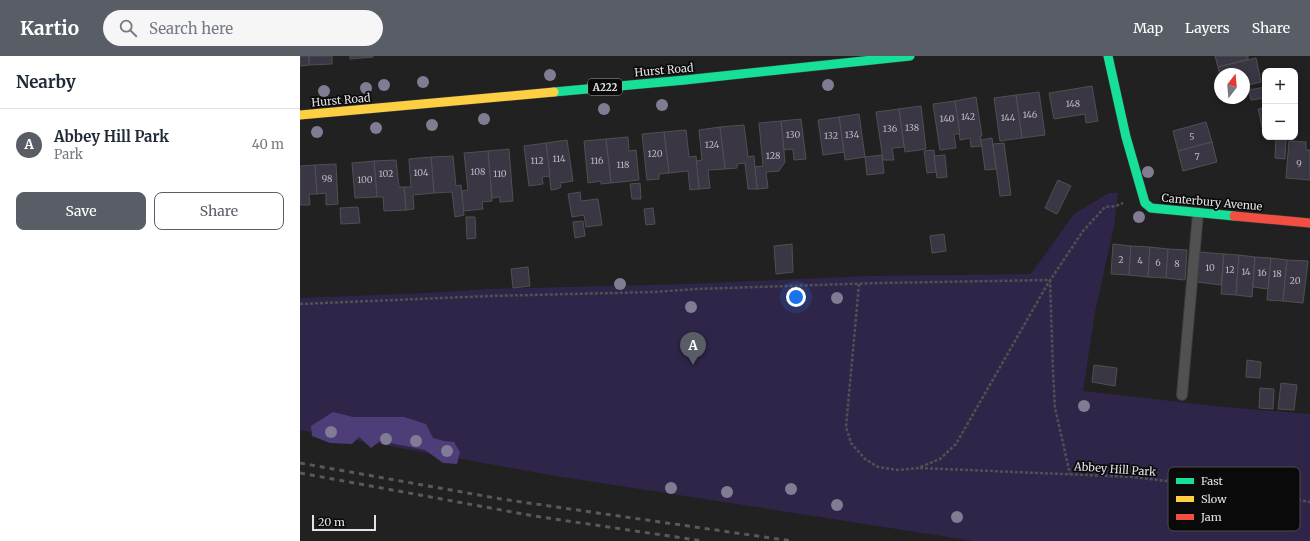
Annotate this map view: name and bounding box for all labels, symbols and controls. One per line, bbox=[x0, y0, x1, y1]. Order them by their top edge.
search box bbox=[103, 10, 383, 46]
text: Kartio bbox=[20, 16, 79, 40]
icon: search bbox=[117, 17, 139, 39]
text: Search here bbox=[149, 19, 233, 38]
text: Map bbox=[1133, 19, 1163, 37]
text: Layers bbox=[1185, 19, 1230, 37]
text: Share bbox=[1252, 19, 1290, 37]
street label: Hurst Road bbox=[634, 60, 694, 80]
north arrow bbox=[1214, 68, 1250, 104]
map controls bbox=[1262, 68, 1298, 140]
button: + bbox=[1262, 68, 1298, 104]
text: Nearby bbox=[16, 71, 76, 93]
road number: A222 bbox=[588, 79, 622, 95]
street label: Hurst Road bbox=[311, 90, 371, 110]
house number: 148 bbox=[1066, 98, 1080, 109]
button: − bbox=[1262, 104, 1298, 140]
house number: 146 bbox=[1023, 109, 1038, 120]
house number: 142 bbox=[961, 111, 975, 122]
house number: 144 bbox=[1001, 112, 1016, 123]
house number: 140 bbox=[940, 113, 955, 124]
house number: 138 bbox=[905, 122, 919, 133]
house number: 136 bbox=[883, 123, 898, 134]
text: Abbey Hill Park bbox=[54, 127, 169, 146]
house number: 130 bbox=[786, 129, 801, 140]
house number: 134 bbox=[845, 129, 860, 140]
house number: 132 bbox=[824, 130, 838, 141]
house number: 5 bbox=[1189, 131, 1195, 142]
text: A bbox=[24, 136, 34, 153]
text: 40 m bbox=[252, 136, 284, 153]
house number: 124 bbox=[705, 139, 720, 150]
text: Park bbox=[54, 146, 83, 163]
house number: 120 bbox=[648, 148, 663, 159]
house number: 128 bbox=[766, 150, 780, 161]
house number: 7 bbox=[1194, 151, 1200, 162]
house number: 114 bbox=[553, 153, 566, 164]
house number: 112 bbox=[530, 155, 544, 166]
house number: 116 bbox=[591, 155, 604, 166]
house number: 9 bbox=[1296, 158, 1302, 169]
house number: 118 bbox=[617, 159, 629, 170]
house number: 108 bbox=[471, 166, 485, 177]
house number: 104 bbox=[414, 167, 429, 178]
house number: 102 bbox=[379, 168, 393, 179]
house number: 110 bbox=[493, 168, 507, 179]
house number: 98 bbox=[322, 173, 332, 184]
house number: 100 bbox=[357, 174, 373, 185]
street label: Canterbury Avenue bbox=[1161, 191, 1263, 213]
button: Save bbox=[16, 192, 146, 230]
button: Share bbox=[154, 192, 284, 230]
house number: 2 bbox=[1118, 254, 1124, 265]
house number: 4 bbox=[1137, 255, 1143, 266]
house number: 6 bbox=[1155, 257, 1161, 268]
house number: 8 bbox=[1174, 258, 1180, 269]
house number: 10 bbox=[1205, 262, 1215, 273]
house number: 12 bbox=[1225, 264, 1235, 275]
house number: 14 bbox=[1241, 266, 1251, 277]
house number: 16 bbox=[1257, 267, 1267, 278]
house number: 18 bbox=[1272, 268, 1282, 279]
house number: 20 bbox=[1290, 275, 1301, 286]
your location bbox=[786, 287, 806, 307]
pin: A bbox=[680, 332, 706, 365]
street label: Abbey Hill Park bbox=[1073, 459, 1156, 479]
legend bbox=[1168, 467, 1300, 531]
text: Fast bbox=[1201, 474, 1224, 488]
text: Slow bbox=[1201, 492, 1227, 506]
text: Jam bbox=[1200, 510, 1222, 524]
scale bar bbox=[312, 513, 376, 532]
text: 20 m bbox=[318, 515, 345, 529]

